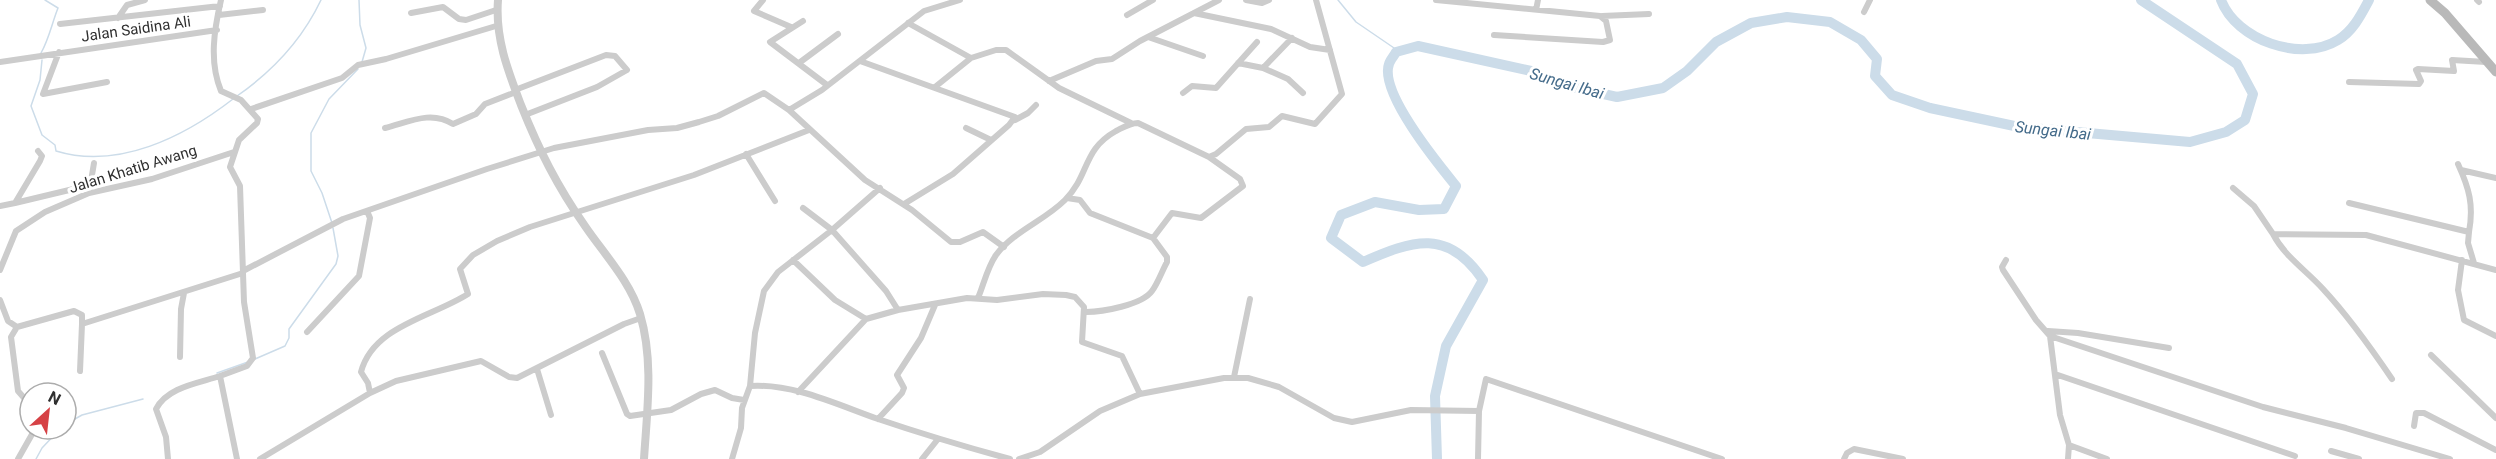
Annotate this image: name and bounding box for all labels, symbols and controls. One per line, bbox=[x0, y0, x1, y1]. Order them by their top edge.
street label: Jalan Saidina Ali bbox=[80, 12, 192, 46]
water label: Sungai Ibai bbox=[1528, 64, 1606, 103]
water label: Sungai Ibai bbox=[2014, 117, 2092, 144]
street label: Jalan Khatib Awang bbox=[67, 141, 199, 197]
north arrow bbox=[18, 381, 78, 441]
text: N bbox=[45, 387, 64, 409]

